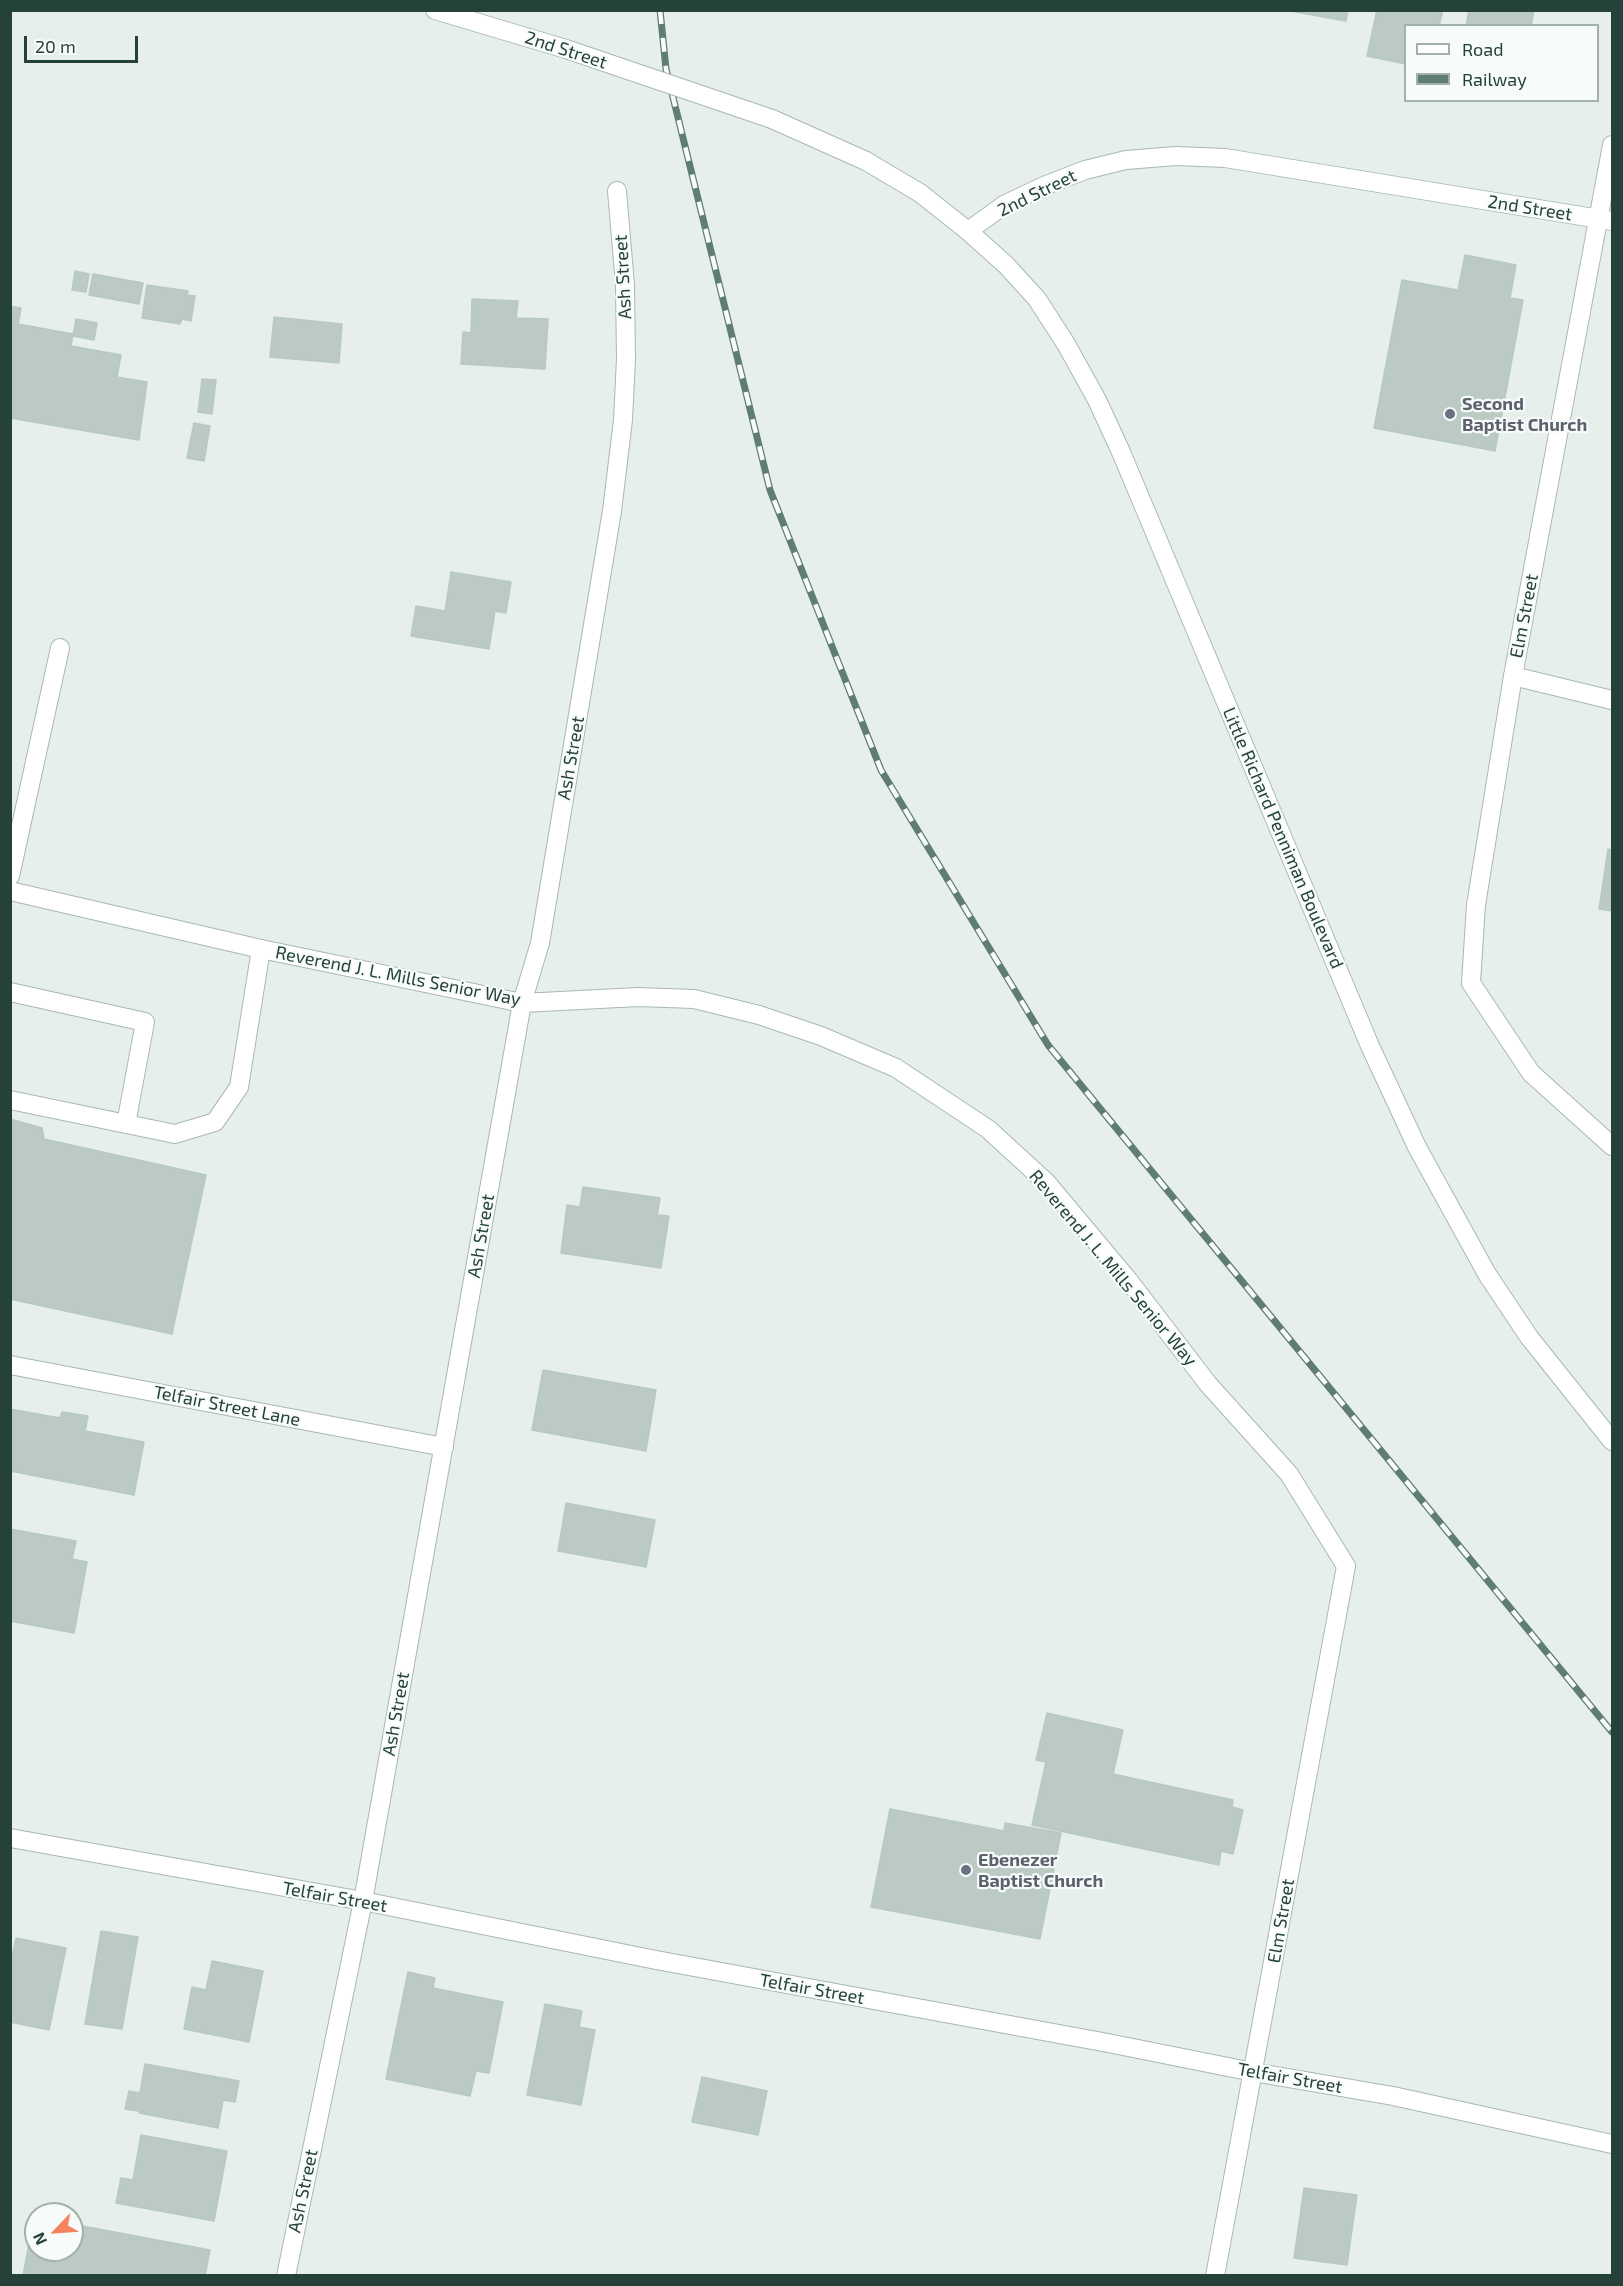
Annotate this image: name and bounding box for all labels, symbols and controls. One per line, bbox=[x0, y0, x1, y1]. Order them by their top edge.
scale bar bbox=[27, 24, 141, 62]
legend bbox=[1404, 24, 1599, 102]
street label: 2nd Street bbox=[522, 27, 610, 73]
text: 20 m bbox=[35, 35, 76, 57]
text: Road bbox=[1462, 38, 1503, 60]
text: Railway bbox=[1462, 68, 1527, 90]
street label: 2nd Street bbox=[994, 165, 1080, 221]
street label: 2nd Street bbox=[1486, 191, 1574, 225]
street label: Ash Street bbox=[610, 234, 636, 320]
place label: Second Baptist Church bbox=[1462, 393, 1587, 436]
marker: Second Baptist Church bbox=[1443, 407, 1457, 421]
street label: Elm Street bbox=[1505, 572, 1543, 660]
street label: Little Richard Penniman Boulevard bbox=[1218, 704, 1348, 972]
street label: Ash Street bbox=[553, 714, 589, 802]
street label: Reverend J. L. Mills Senior Way bbox=[274, 942, 522, 1010]
street label: Reverend J. L. Mills Senior Way bbox=[1025, 1166, 1201, 1370]
street label: Ash Street bbox=[463, 1192, 499, 1280]
street label: Telfair Street Lane bbox=[152, 1381, 302, 1431]
street label: Ash Street bbox=[378, 1670, 414, 1758]
place label: Ebenezer Baptist Church bbox=[978, 1849, 1103, 1892]
marker: Ebenezer Baptist Church bbox=[959, 1863, 973, 1877]
street label: Telfair Street bbox=[281, 1877, 389, 1917]
street label: Elm Street bbox=[1263, 1877, 1299, 1965]
street label: Telfair Street bbox=[758, 1969, 866, 2009]
street label: Telfair Street bbox=[1236, 2058, 1344, 2098]
street label: Ash Street bbox=[284, 2147, 322, 2235]
north arrow bbox=[24, 2202, 84, 2262]
text: N bbox=[28, 2230, 50, 2248]

